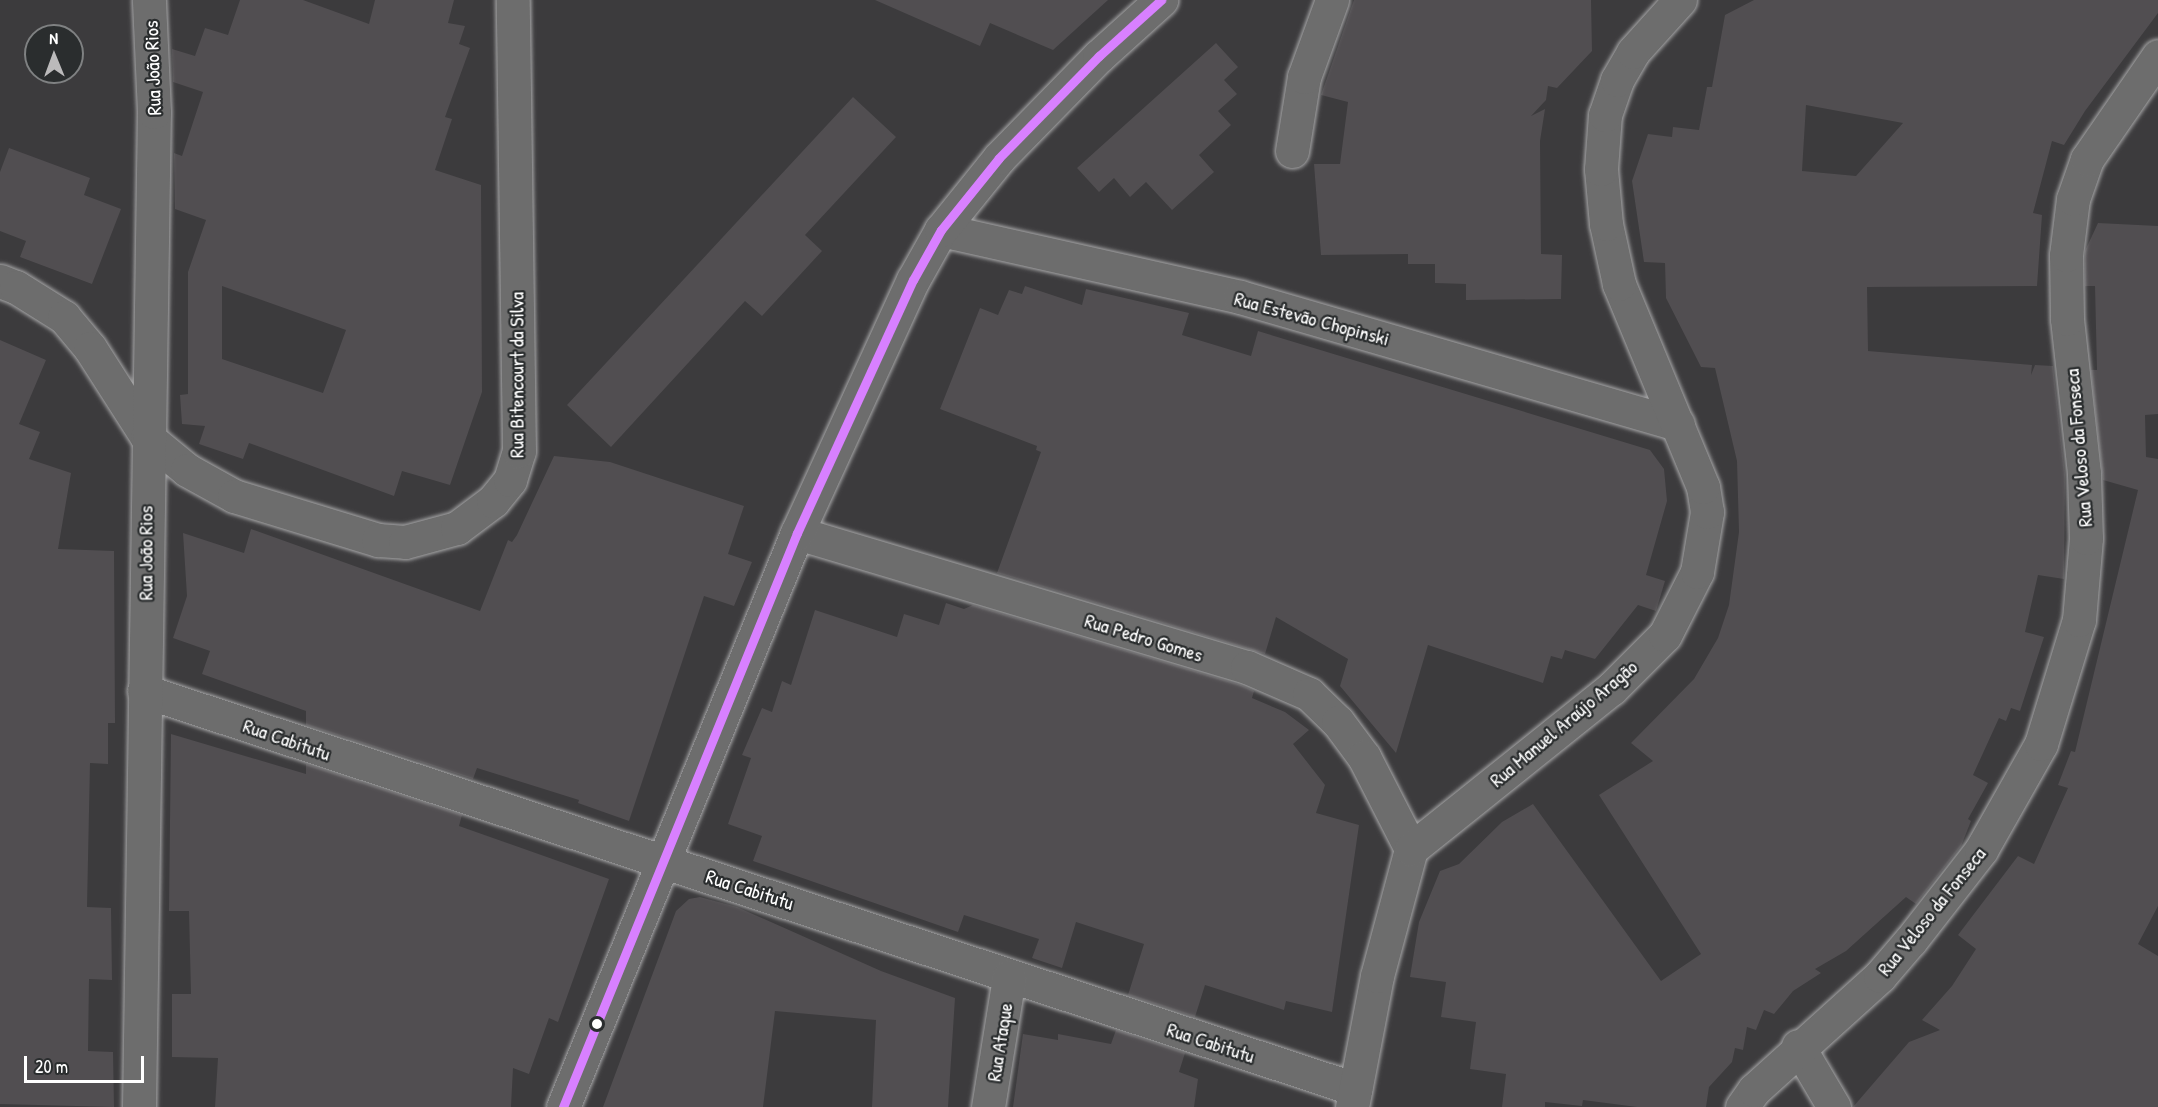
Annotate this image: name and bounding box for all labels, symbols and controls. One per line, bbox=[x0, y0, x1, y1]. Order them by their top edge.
street label: Rua João Rios bbox=[138, 20, 166, 116]
north arrow bbox=[24, 24, 84, 84]
text: N bbox=[49, 27, 58, 49]
street label: Rua Estevão Chopinski bbox=[1232, 286, 1392, 350]
street label: Rua Bitencourt da Silva bbox=[504, 292, 528, 458]
street label: Rua Veloso da Fonseca bbox=[2059, 368, 2097, 528]
street label: Rua João Rios bbox=[133, 506, 157, 600]
street label: Rua Pedro Gomes bbox=[1082, 608, 1206, 666]
street label: Rua Manuel Araújo Aragão bbox=[1484, 654, 1642, 792]
street label: Rua Cabitutu bbox=[240, 713, 334, 765]
street label: Rua Veloso da Fonseca bbox=[1872, 842, 1990, 980]
street label: Rua Cabitutu bbox=[703, 864, 797, 914]
street label: Rua Ataque bbox=[981, 1001, 1017, 1083]
street label: Rua Cabitutu bbox=[1164, 1017, 1258, 1067]
unlabelled marker bbox=[591, 1018, 603, 1030]
scale bar bbox=[27, 1044, 147, 1082]
text: 20 m bbox=[35, 1054, 68, 1079]

